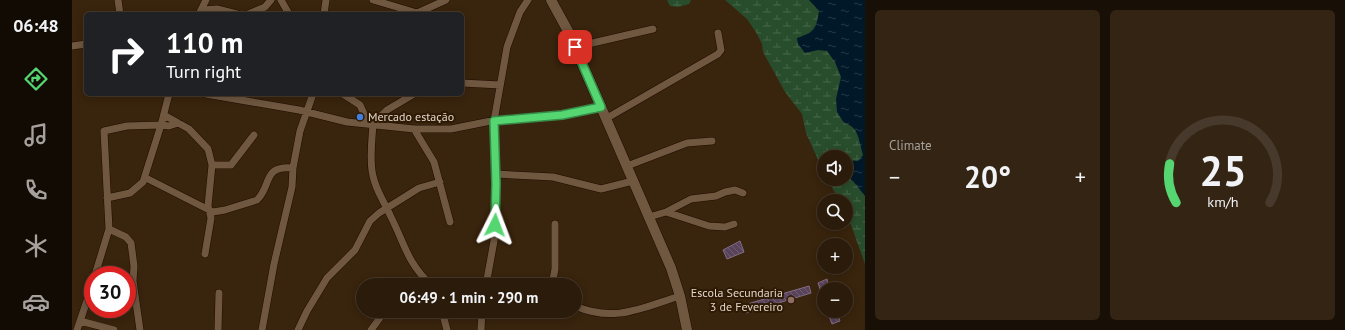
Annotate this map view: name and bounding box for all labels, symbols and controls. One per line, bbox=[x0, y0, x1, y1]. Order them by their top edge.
text: 06:48 bbox=[13, 14, 59, 37]
text: 110 m bbox=[166, 24, 243, 61]
icon: right bbox=[100, 28, 152, 80]
pin bbox=[558, 30, 592, 64]
icon: arrive bbox=[564, 36, 586, 58]
text: Turn right bbox=[166, 60, 241, 83]
icon: directions bbox=[22, 65, 50, 93]
place label: Mercado estação bbox=[368, 109, 454, 124]
marker: Mercado estação bbox=[355, 112, 365, 122]
icon: music bbox=[22, 121, 50, 149]
text: Climate bbox=[889, 137, 932, 154]
text: 25 bbox=[1199, 144, 1246, 197]
map controls bbox=[817, 150, 853, 318]
button: sound bbox=[817, 150, 853, 186]
text: 20° bbox=[964, 157, 1011, 196]
text: − bbox=[889, 163, 900, 191]
text: + bbox=[1075, 163, 1086, 191]
icon: phone bbox=[22, 176, 50, 204]
text: km/h bbox=[1207, 192, 1238, 211]
button: search bbox=[817, 194, 853, 230]
position arrow bbox=[474, 204, 516, 246]
icon: climate bbox=[22, 232, 50, 260]
button: + bbox=[817, 238, 853, 274]
speed limit sign: 30 bbox=[84, 266, 136, 318]
button: − bbox=[817, 282, 853, 318]
place label: Escola Secundaria 3 de Fevereiro bbox=[691, 285, 783, 314]
icon: car bbox=[22, 288, 50, 316]
text: 06:49 · 1 min · 290 m bbox=[400, 288, 538, 307]
marker: Escola Secundaria 3 de Fevereiro bbox=[786, 295, 796, 305]

